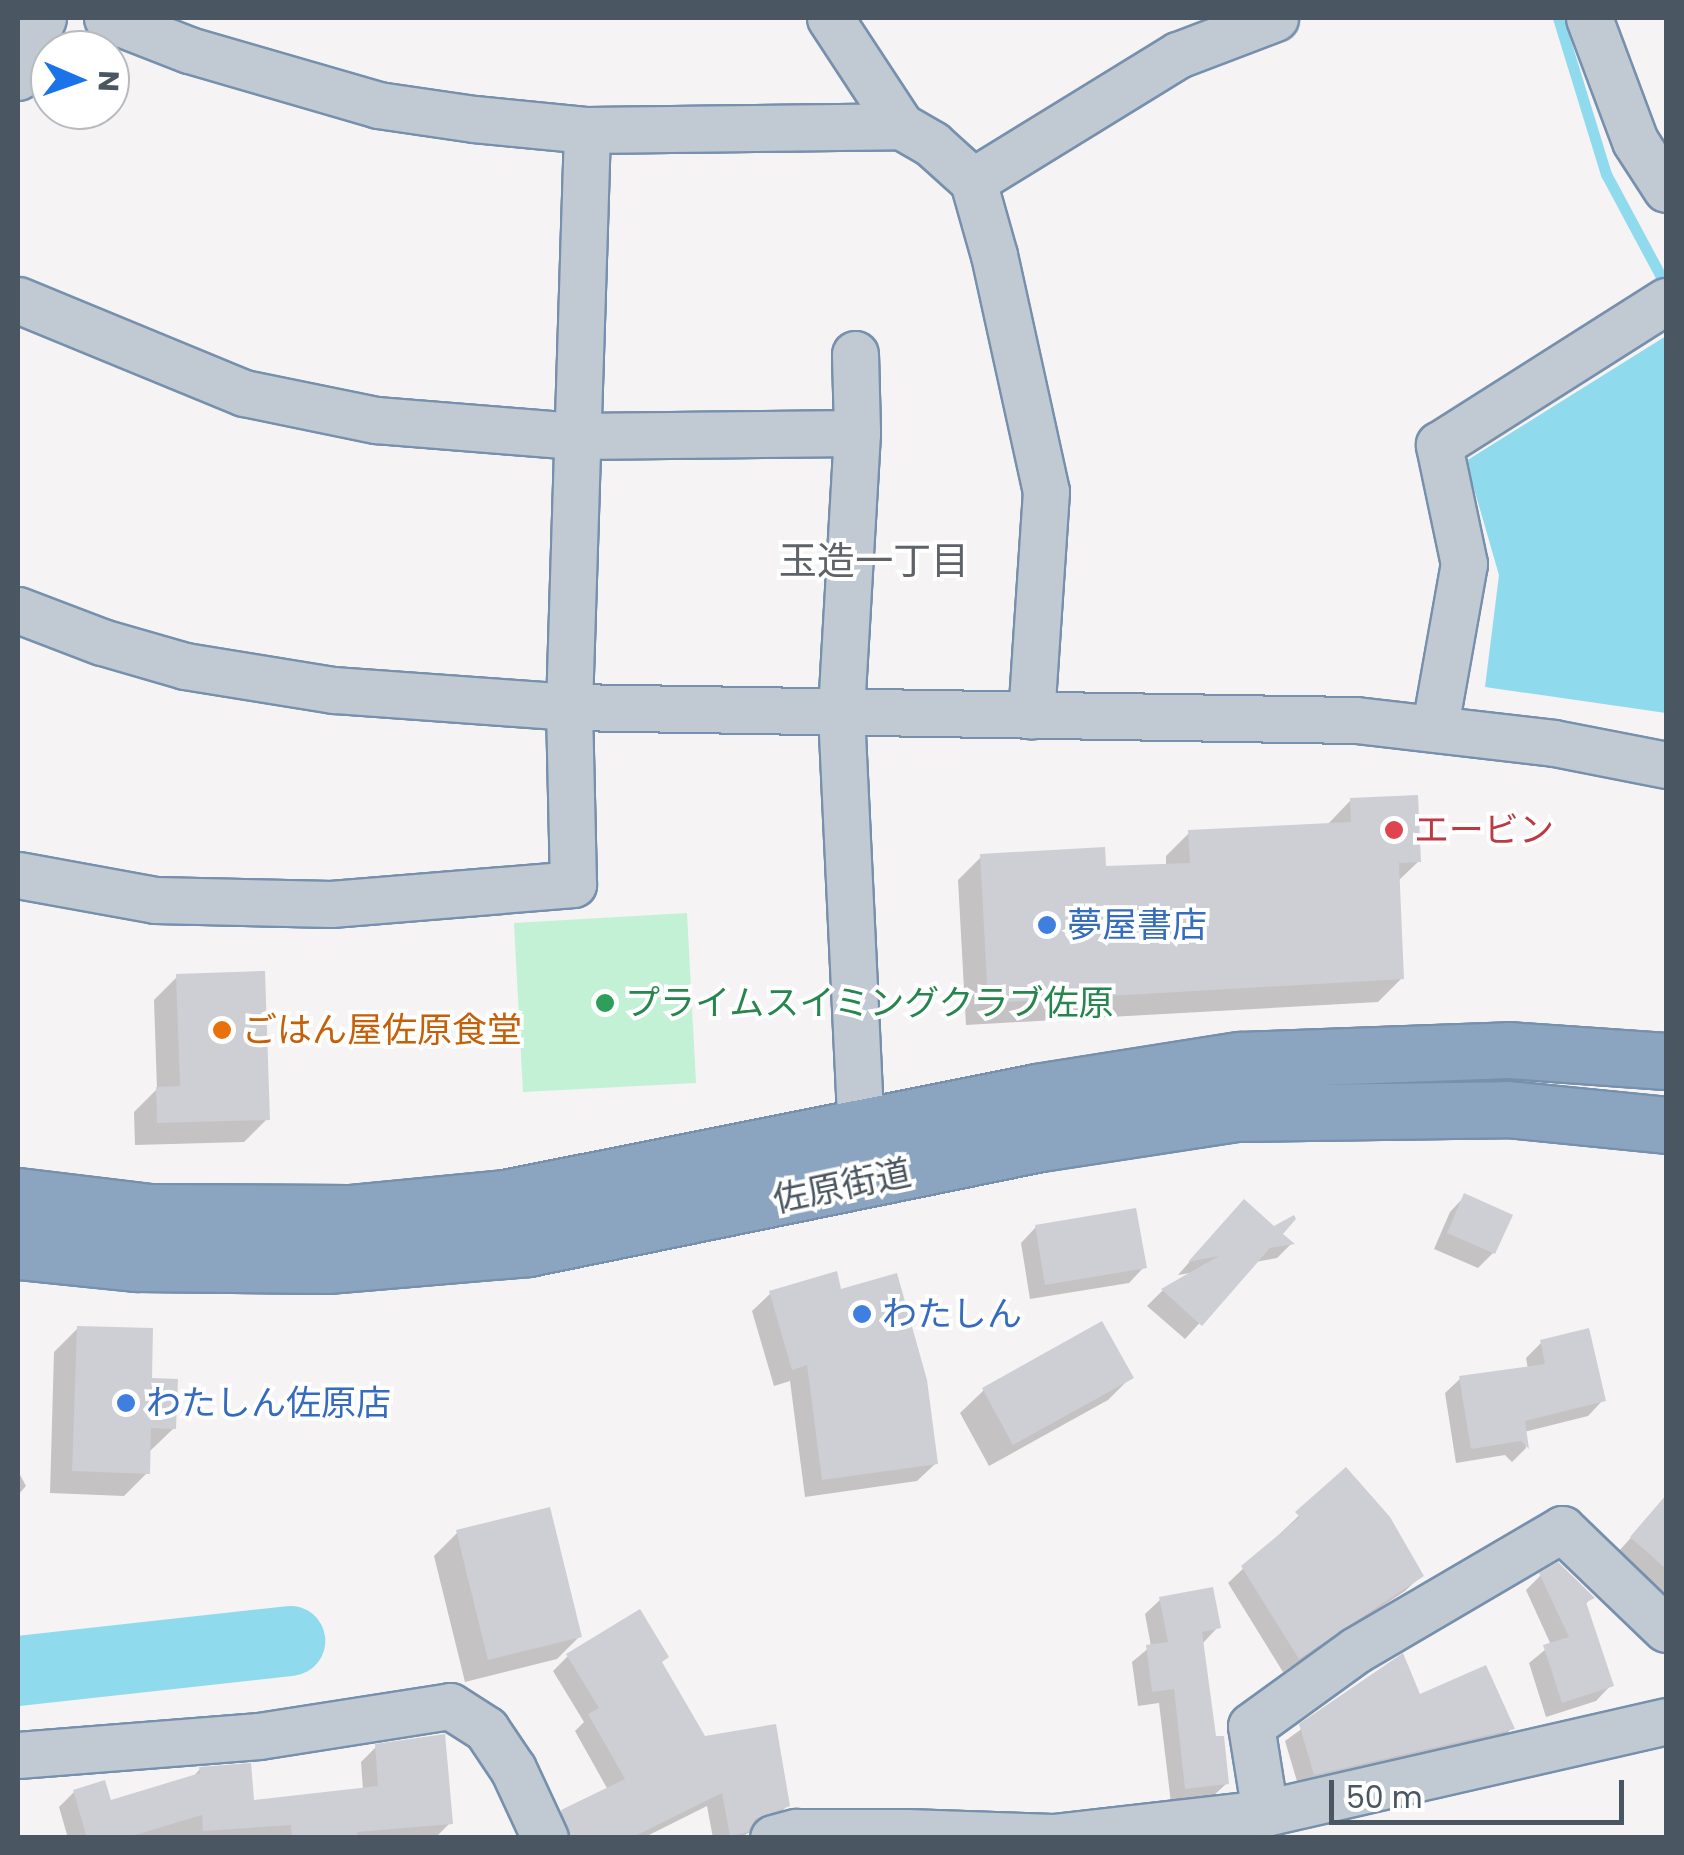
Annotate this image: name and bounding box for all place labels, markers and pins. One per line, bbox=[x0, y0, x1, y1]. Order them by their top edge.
place label: エービン bbox=[1414, 809, 1554, 851]
marker: エービン bbox=[1383, 819, 1405, 841]
place label: 夢屋書店 bbox=[1067, 904, 1207, 946]
marker: 夢屋書店 bbox=[1036, 914, 1058, 936]
place label: プライムスイミングクラブ佐原 bbox=[625, 982, 1115, 1024]
marker: プライムスイミングクラブ佐原 bbox=[594, 992, 616, 1014]
place label: ごはん屋佐原食堂 bbox=[242, 1009, 522, 1051]
marker: ごはん屋佐原食堂 bbox=[211, 1019, 233, 1041]
place label: わたしん bbox=[882, 1293, 1022, 1335]
marker: わたしん bbox=[851, 1303, 873, 1325]
place label: わたしん佐原店 bbox=[146, 1382, 391, 1424]
marker: わたしん佐原店 bbox=[115, 1392, 137, 1414]

